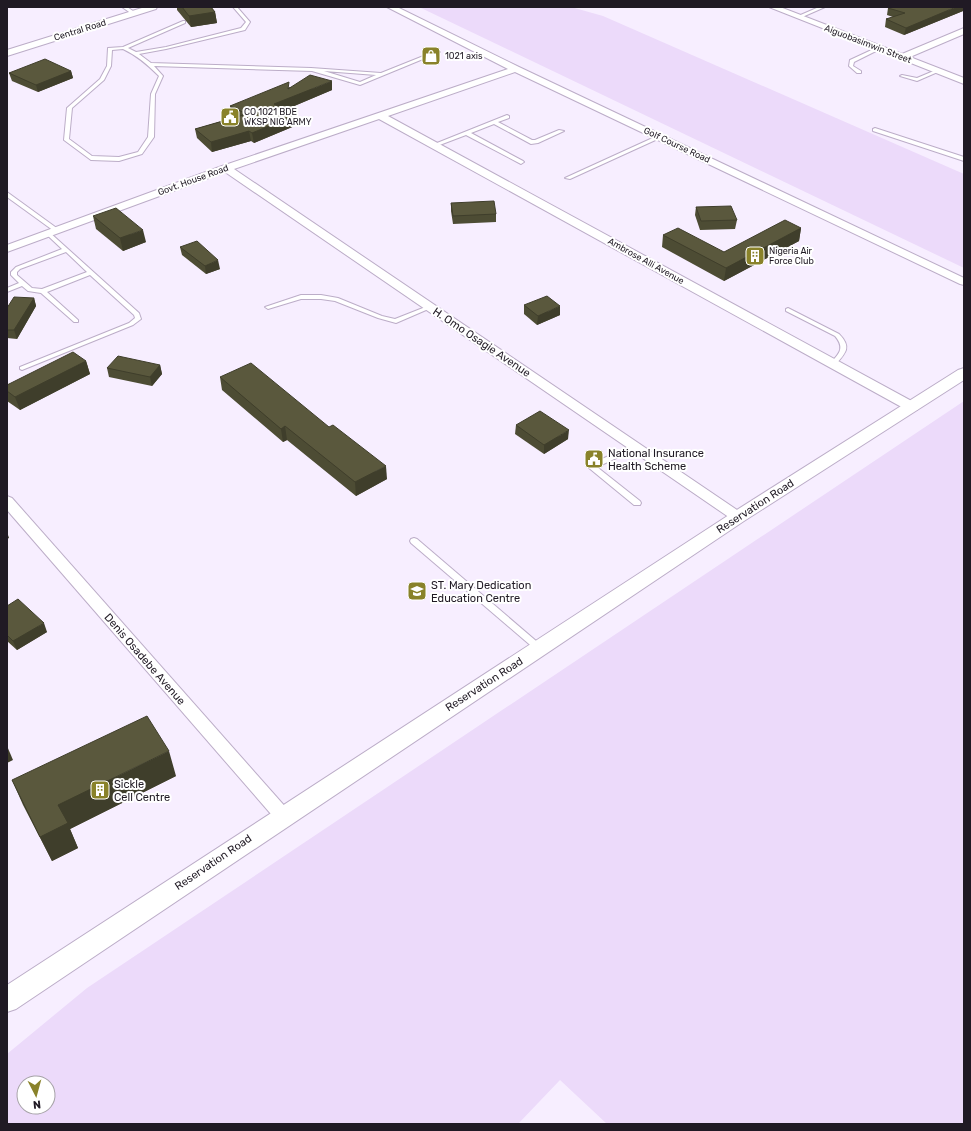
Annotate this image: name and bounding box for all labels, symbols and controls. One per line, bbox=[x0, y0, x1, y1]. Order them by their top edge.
street label: Central Road bbox=[53, 17, 107, 43]
street label: Aiguobasimwin Street bbox=[823, 23, 913, 65]
shop icon: 1021 axis bbox=[420, 45, 442, 67]
place label: 1021 axis bbox=[445, 51, 483, 61]
public building icon: CO 1021 BDE WKSP NIG ARMY bbox=[219, 106, 241, 128]
place label: CO 1021 BDE WKSP NIG ARMY bbox=[244, 107, 312, 127]
street label: Golf Course Road bbox=[642, 125, 712, 165]
street label: Govt. House Road bbox=[156, 163, 230, 197]
street label: Ambrose Alli Avenue bbox=[606, 236, 686, 286]
building icon: Nigeria Air Force Club bbox=[744, 245, 766, 267]
place label: Nigeria Air Force Club bbox=[769, 246, 814, 266]
street label: H. Omo Osagie Avenue bbox=[430, 305, 533, 380]
place label: National Insurance Health Scheme bbox=[608, 447, 704, 473]
public building icon: National Insurance Health Scheme bbox=[583, 448, 605, 470]
street label: Reservation Road bbox=[714, 476, 796, 536]
place label: ST. Mary Dedication Education Centre bbox=[431, 579, 531, 605]
school or university icon: ST. Mary Dedication Education Centre bbox=[406, 580, 428, 602]
street label: Denis Osadebe Avenue bbox=[101, 611, 188, 708]
street label: Reservation Road bbox=[443, 654, 525, 714]
place label: Sickle Cell Centre bbox=[114, 778, 170, 804]
building icon: Sickle Cell Centre bbox=[89, 779, 111, 801]
street label: Reservation Road bbox=[172, 832, 254, 893]
north arrow bbox=[16, 1075, 56, 1115]
text: N bbox=[32, 1098, 42, 1111]

